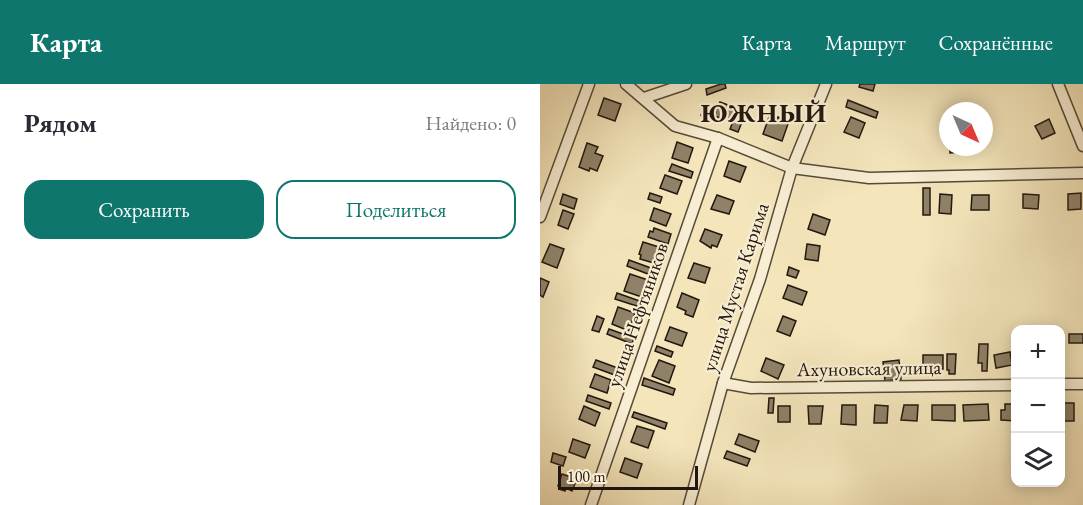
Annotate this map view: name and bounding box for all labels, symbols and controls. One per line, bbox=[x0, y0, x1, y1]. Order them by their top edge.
text: Карта bbox=[30, 24, 102, 60]
text: Карта bbox=[742, 29, 792, 56]
text: Маршрут bbox=[825, 29, 906, 56]
text: Сохранённые bbox=[939, 29, 1053, 56]
district label: ЮЖНЫЙ bbox=[700, 96, 828, 130]
north arrow bbox=[939, 102, 993, 156]
text: Рядом bbox=[24, 106, 97, 140]
text: Найдено: 0 bbox=[425, 110, 516, 136]
button: Сохранить bbox=[24, 180, 264, 239]
button: Поделиться bbox=[276, 180, 516, 239]
street label: улица Мустая Карима bbox=[695, 199, 775, 375]
street label: улица Нефтяников bbox=[600, 239, 674, 391]
map controls bbox=[1011, 325, 1065, 487]
button: + bbox=[1011, 325, 1065, 379]
street label: Ахуновская улица bbox=[795, 354, 942, 382]
button: − bbox=[1011, 379, 1065, 433]
button: layers bbox=[1011, 433, 1065, 487]
scale bar bbox=[558, 463, 698, 490]
text: 100 m bbox=[567, 466, 606, 487]

